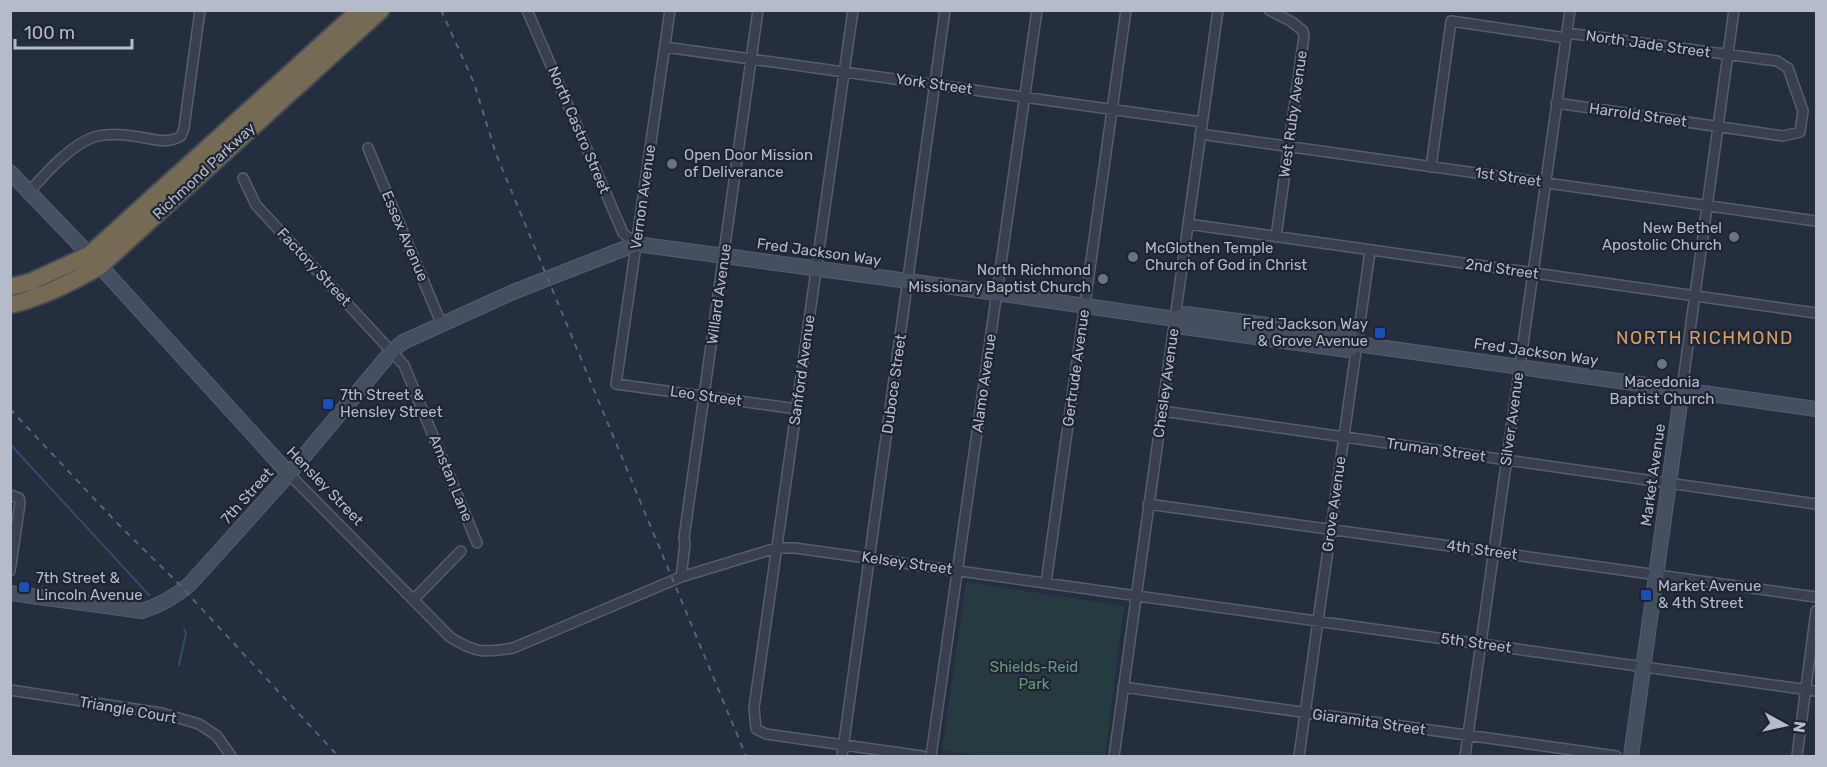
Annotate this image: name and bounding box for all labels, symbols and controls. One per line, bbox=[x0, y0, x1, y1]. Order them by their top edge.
scale bar bbox=[15, 12, 132, 50]
text: 100 m bbox=[24, 22, 75, 44]
street label: North Jade Street bbox=[1585, 26, 1712, 62]
street label: West Ruby Avenue bbox=[1275, 49, 1311, 179]
street label: North Castro Street bbox=[544, 64, 614, 196]
street label: York Street bbox=[894, 70, 974, 98]
street label: Harrold Street bbox=[1588, 99, 1688, 131]
street label: Richmond Parkway bbox=[149, 119, 259, 223]
street label: Vernon Avenue bbox=[627, 143, 659, 251]
place label: Open Door Mission of Deliverance bbox=[684, 146, 813, 181]
marker: Open Door Mission of Deliverance bbox=[665, 157, 679, 171]
street label: 1st Street bbox=[1474, 163, 1543, 191]
street label: Essex Avenue bbox=[378, 188, 432, 284]
place label: New Bethel Apostolic Church bbox=[1602, 219, 1722, 254]
street label: Factory Street bbox=[273, 224, 355, 310]
marker: New Bethel Apostolic Church bbox=[1727, 230, 1741, 244]
street label: Fred Jackson Way bbox=[756, 234, 882, 270]
place label: McGlothen Temple Church of God in Christ bbox=[1145, 239, 1307, 274]
street label: Willard Avenue bbox=[703, 242, 735, 346]
marker: McGlothen Temple Church of God in Christ bbox=[1126, 250, 1140, 264]
street label: 2nd Street bbox=[1464, 255, 1540, 283]
place label: North Richmond Missionary Baptist Church bbox=[908, 261, 1091, 296]
marker: North Richmond Missionary Baptist Church bbox=[1096, 272, 1110, 286]
street label: Gertrude Avenue bbox=[1059, 308, 1093, 428]
street label: Sanford Avenue bbox=[785, 314, 819, 426]
place label: Fred Jackson Way & Grove Avenue bbox=[1242, 315, 1368, 350]
marker: Fred Jackson Way & Grove Avenue bbox=[1373, 326, 1387, 340]
street label: Chesley Avenue bbox=[1149, 327, 1183, 439]
district label: NORTH RICHMOND bbox=[1616, 327, 1794, 349]
street label: Alamo Avenue bbox=[968, 332, 1000, 434]
street label: Duboce Street bbox=[878, 333, 910, 435]
street label: Fred Jackson Way bbox=[1473, 334, 1599, 370]
marker: Macedonia Baptist Church bbox=[1655, 357, 1669, 371]
street label: Silver Avenue bbox=[1497, 371, 1527, 467]
place label: Macedonia Baptist Church bbox=[1610, 373, 1714, 408]
street label: Leo Street bbox=[669, 382, 743, 410]
place label: 7th Street & Hensley Street bbox=[340, 386, 443, 421]
marker: 7th Street & Hensley Street bbox=[321, 397, 335, 411]
street label: Market Avenue bbox=[1637, 423, 1669, 527]
street label: Amstan Lane bbox=[425, 432, 477, 524]
street label: Truman Street bbox=[1385, 434, 1487, 466]
street label: Hensley Street bbox=[283, 443, 367, 529]
street label: Grove Avenue bbox=[1318, 455, 1350, 553]
street label: 7th Street bbox=[217, 464, 277, 528]
street label: 4th Street bbox=[1445, 536, 1519, 564]
street label: Kelsey Street bbox=[861, 548, 954, 578]
place label: 7th Street & Lincoln Avenue bbox=[36, 569, 143, 604]
place label: Market Avenue & 4th Street bbox=[1658, 577, 1761, 612]
marker: 7th Street & Lincoln Avenue bbox=[17, 580, 31, 594]
marker: Market Avenue & 4th Street bbox=[1639, 588, 1653, 602]
street label: 5th Street bbox=[1440, 629, 1513, 657]
park label: Shields-Reid Park bbox=[990, 658, 1078, 693]
street label: Triangle Court bbox=[78, 693, 178, 727]
north arrow bbox=[1755, 695, 1815, 755]
street label: Giaramita Street bbox=[1311, 705, 1427, 739]
text: N bbox=[1789, 720, 1810, 734]

